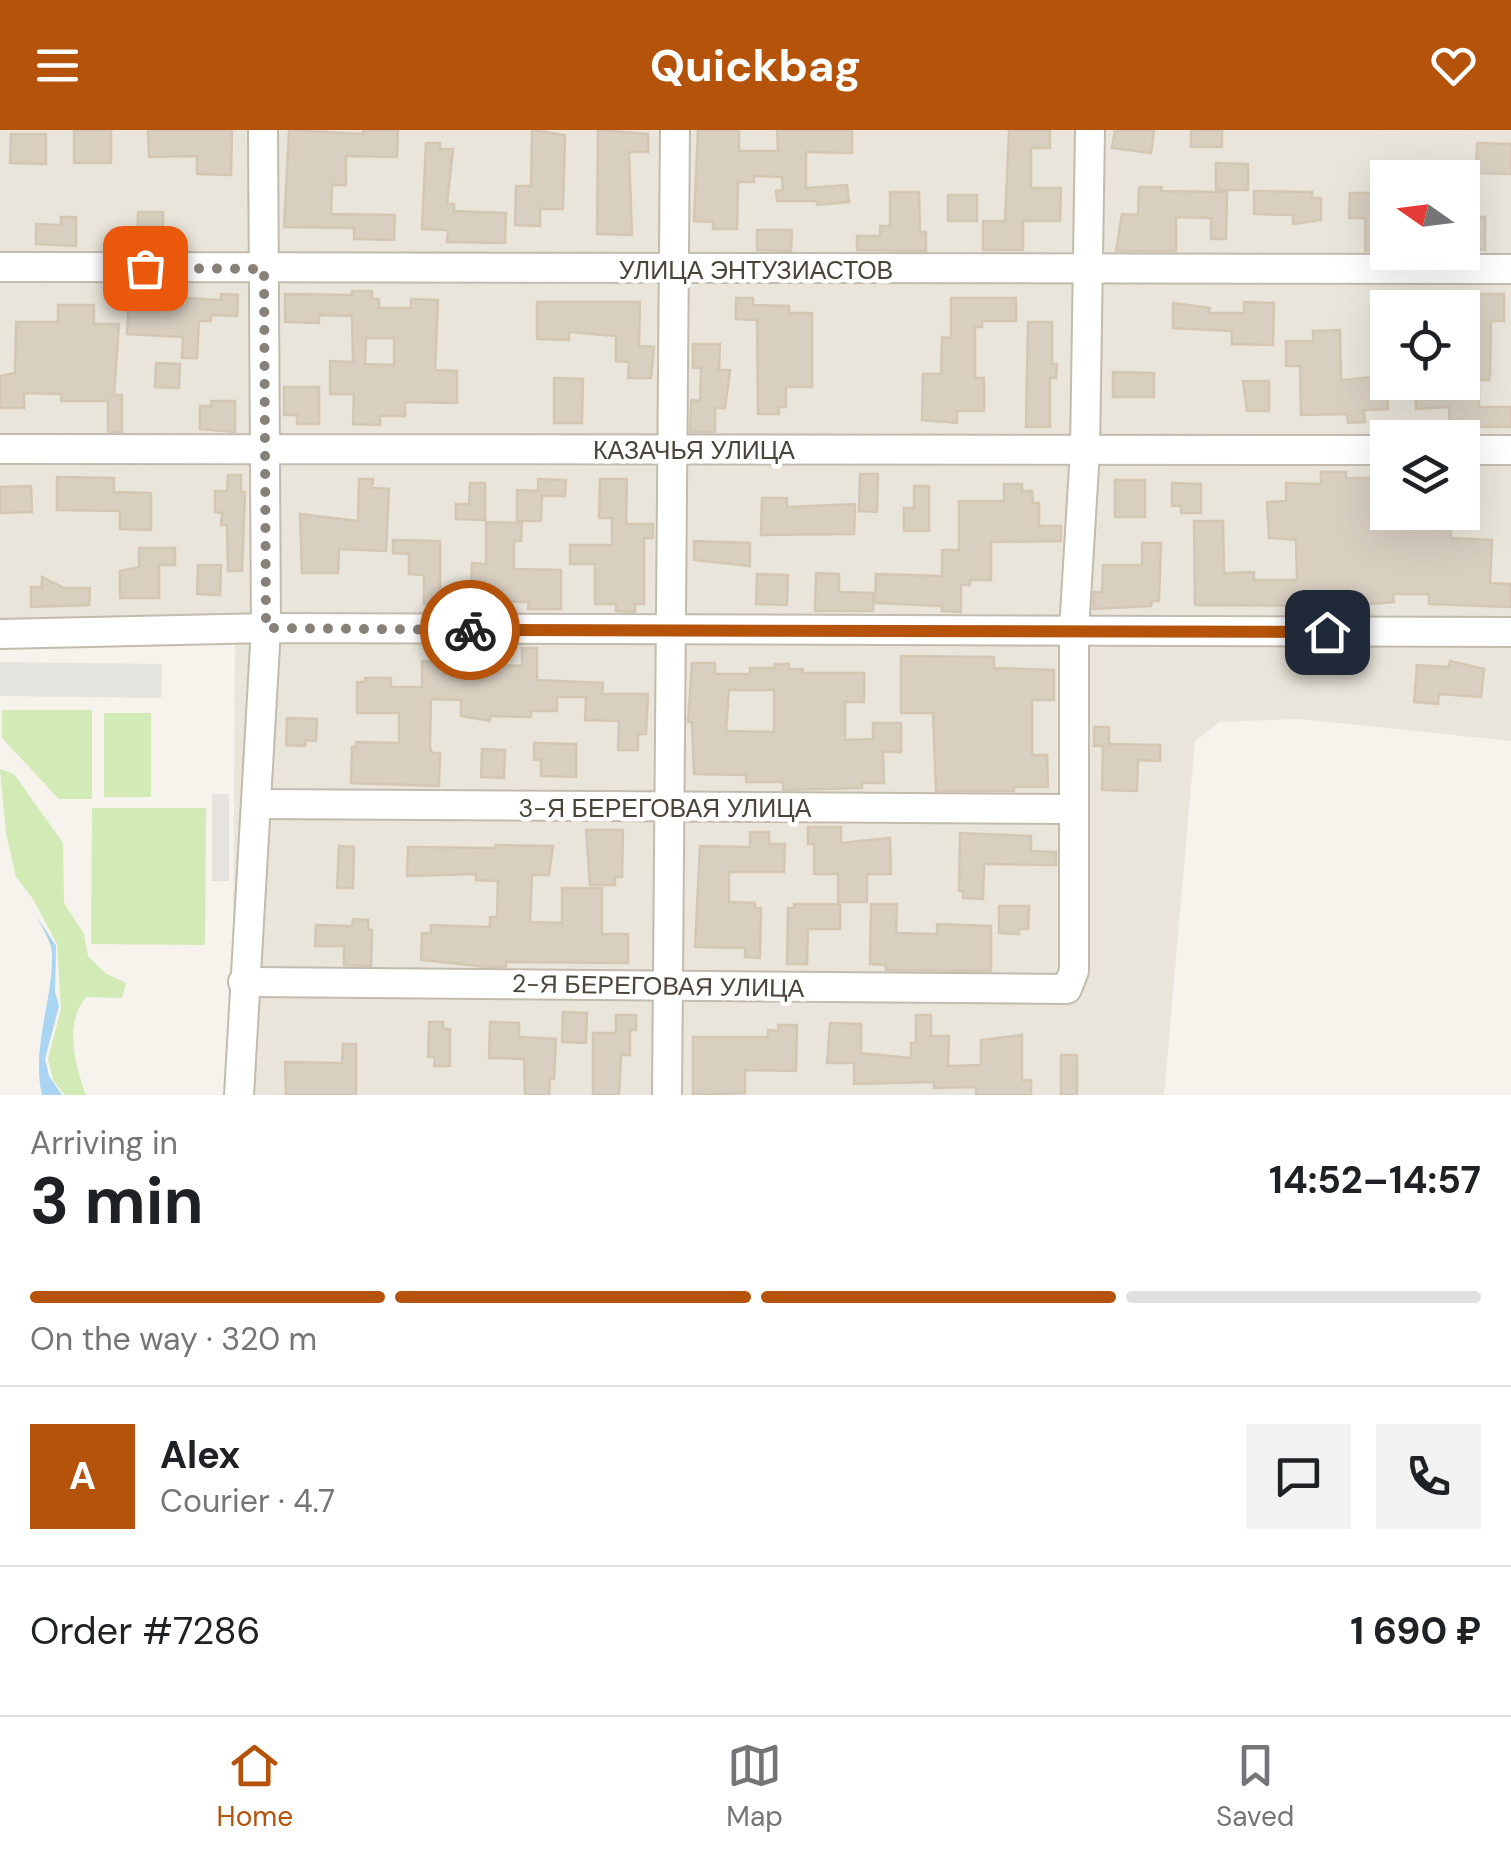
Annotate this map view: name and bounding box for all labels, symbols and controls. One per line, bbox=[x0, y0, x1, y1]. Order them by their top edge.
text: Quickbag bbox=[650, 36, 861, 95]
icon: menu bbox=[30, 38, 85, 93]
icon: heart bbox=[1426, 38, 1481, 93]
north arrow bbox=[1370, 160, 1480, 270]
map controls bbox=[1370, 160, 1480, 530]
pin bbox=[103, 226, 188, 311]
icon: bag bbox=[118, 241, 173, 296]
street label: УЛИЦА ЭНТУЗИАСТОВ bbox=[619, 254, 893, 287]
button: locate bbox=[1370, 290, 1480, 400]
button: layers bbox=[1370, 420, 1480, 530]
street label: КАЗАЧЬЯ УЛИЦА bbox=[593, 434, 795, 467]
courier bbox=[420, 580, 520, 680]
pin bbox=[1285, 590, 1370, 675]
icon: bike bbox=[443, 603, 498, 658]
icon: home bbox=[1300, 605, 1355, 660]
street label: 3-Я БЕРЕГОВАЯ УЛИЦА bbox=[519, 792, 812, 825]
street label: 2-Я БЕРЕГОВАЯ УЛИЦА bbox=[511, 967, 805, 1005]
text: Arriving in bbox=[30, 1122, 178, 1164]
text: 14:52–14:57 bbox=[1269, 1155, 1481, 1205]
text: 3 min bbox=[30, 1159, 204, 1243]
text: On the way · 320 m bbox=[30, 1318, 317, 1360]
button: chat bbox=[1246, 1424, 1351, 1529]
button: phone bbox=[1376, 1424, 1481, 1529]
text: Alex bbox=[160, 1430, 240, 1480]
text: A bbox=[69, 1451, 96, 1501]
text: Courier · 4.7 bbox=[160, 1480, 335, 1522]
text: Order #7286 bbox=[30, 1606, 260, 1656]
text: 1 690 ₽ bbox=[1350, 1606, 1481, 1656]
tab: Home bbox=[217, 1738, 293, 1835]
tab: Map bbox=[726, 1738, 783, 1835]
tab: Saved bbox=[1216, 1738, 1294, 1835]

